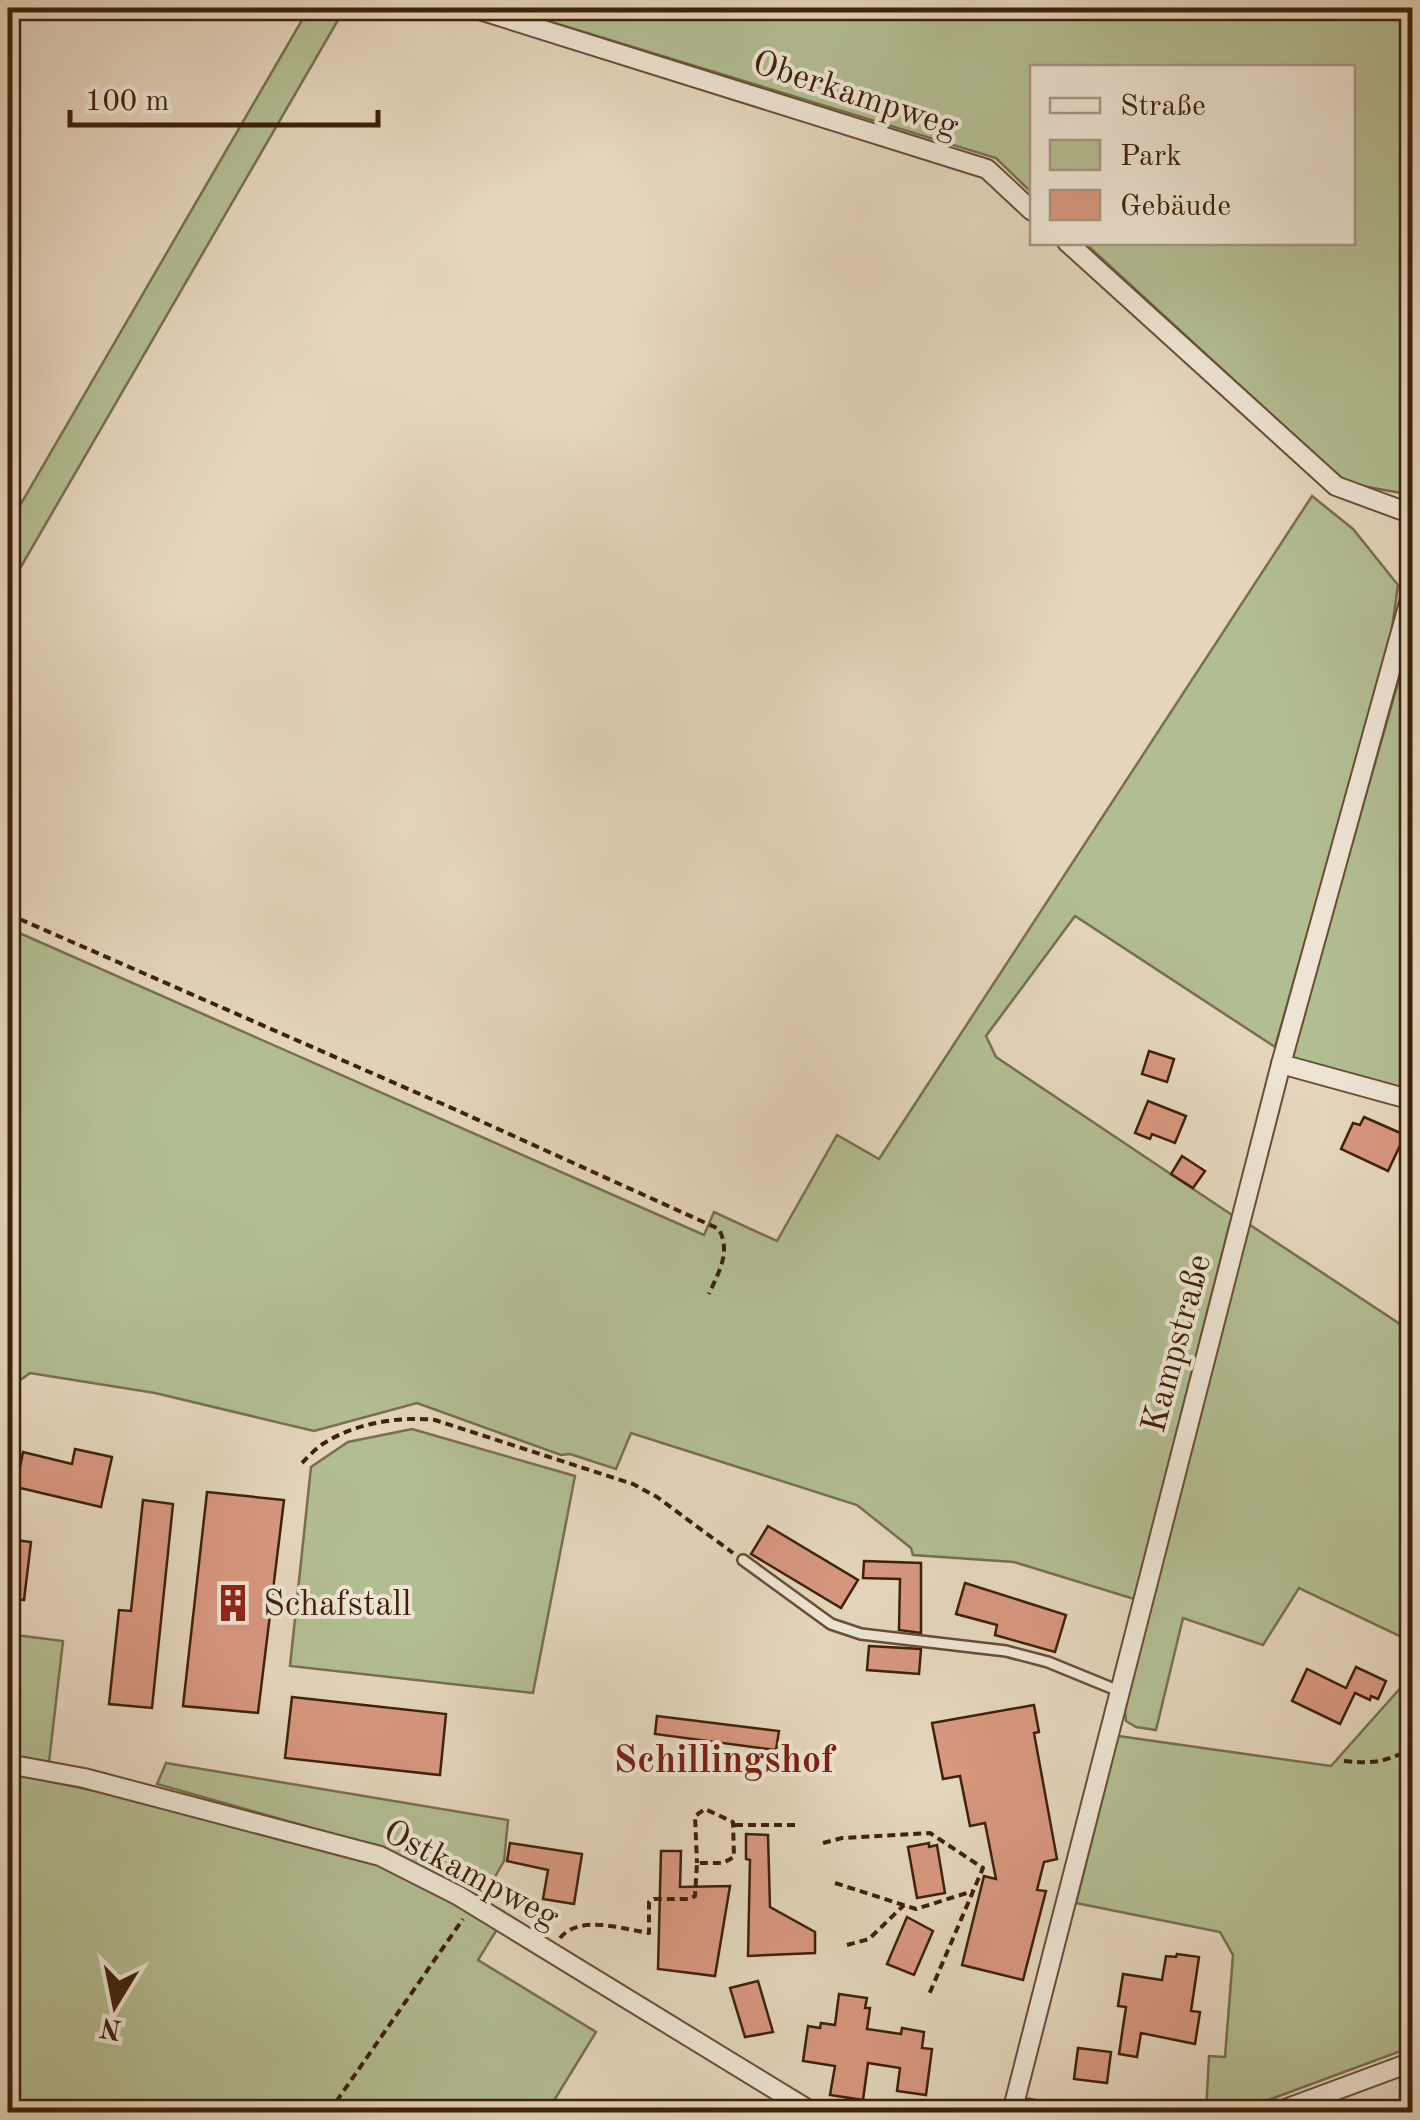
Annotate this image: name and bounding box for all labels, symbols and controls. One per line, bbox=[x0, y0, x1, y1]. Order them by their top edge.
street label: Oberkampweg bbox=[748, 46, 963, 145]
scale bar bbox=[70, 65, 378, 127]
legend bbox=[1030, 65, 1355, 245]
text: 100 m bbox=[85, 87, 169, 117]
text: Straße bbox=[1120, 92, 1206, 122]
text: Park bbox=[1120, 142, 1182, 172]
text: Gebäude bbox=[1120, 192, 1231, 222]
street label: Kampstraße bbox=[1137, 1251, 1218, 1437]
building icon: Schafstall bbox=[212, 1582, 254, 1624]
place label: Schafstall bbox=[263, 1588, 411, 1623]
district label: Schillingshof bbox=[614, 1743, 837, 1781]
street label: Ostkampweg bbox=[377, 1814, 564, 1936]
north arrow bbox=[65, 1955, 165, 2055]
text: N bbox=[98, 2011, 124, 2042]

